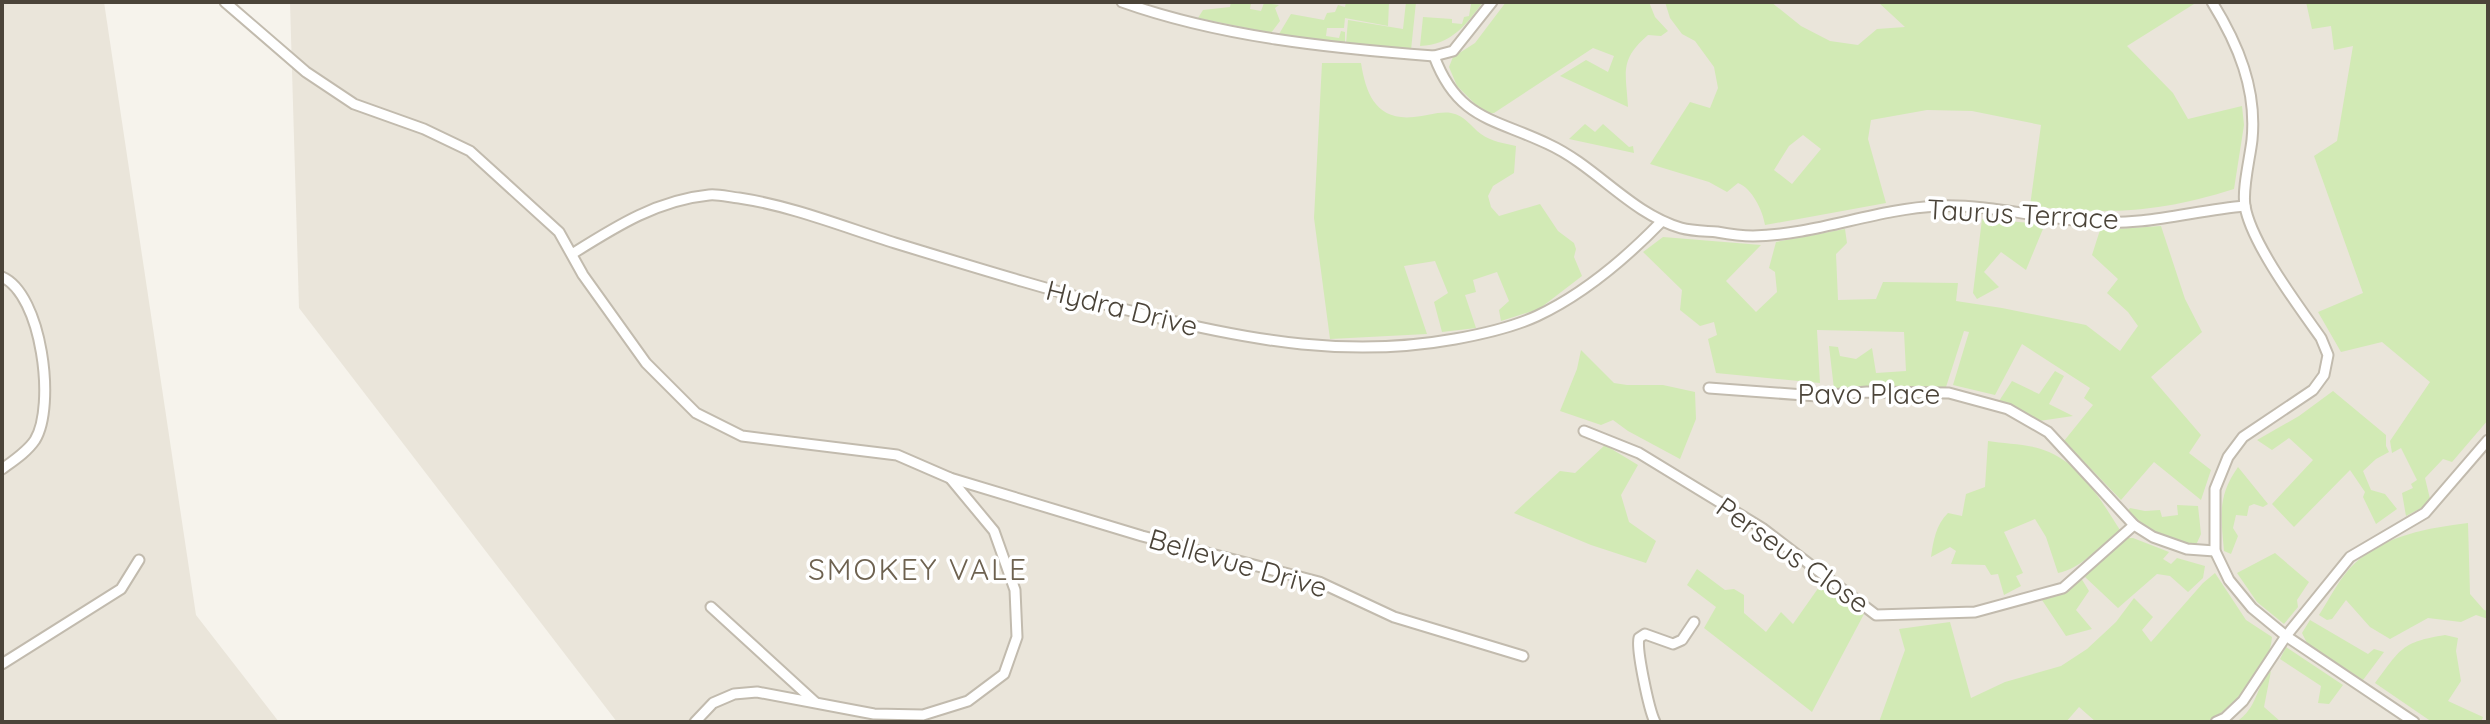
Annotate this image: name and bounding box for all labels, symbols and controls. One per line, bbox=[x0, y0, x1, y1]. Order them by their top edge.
street label: Taurus Terrace bbox=[1926, 191, 2120, 236]
street label: Hydra Drive bbox=[1043, 272, 1202, 343]
street label: Pavo Place bbox=[1798, 376, 1940, 411]
street label: Perseus Close bbox=[1710, 489, 1877, 620]
street label: Bellevue Drive bbox=[1145, 520, 1331, 605]
district label: SMOKEY VALE bbox=[808, 550, 1028, 588]

